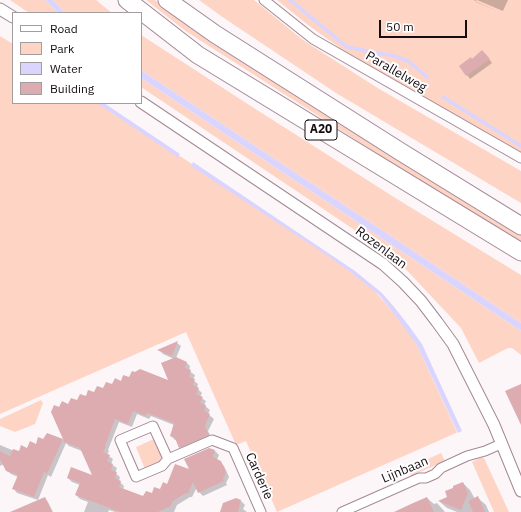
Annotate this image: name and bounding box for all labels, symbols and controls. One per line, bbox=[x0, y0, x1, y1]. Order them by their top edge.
legend bbox=[12, 12, 142, 104]
scale bar bbox=[381, 12, 469, 38]
text: 50 m bbox=[386, 19, 414, 34]
text: Road bbox=[50, 21, 78, 36]
text: Park bbox=[50, 41, 74, 56]
street label: Parallelweg bbox=[363, 48, 429, 96]
text: Water bbox=[50, 61, 82, 76]
text: Building bbox=[50, 81, 94, 96]
road number: A20 bbox=[305, 120, 337, 140]
street label: Rozenlaan bbox=[352, 224, 410, 272]
street label: Carderie bbox=[242, 450, 276, 502]
street label: Lijnbaan bbox=[379, 453, 431, 487]

